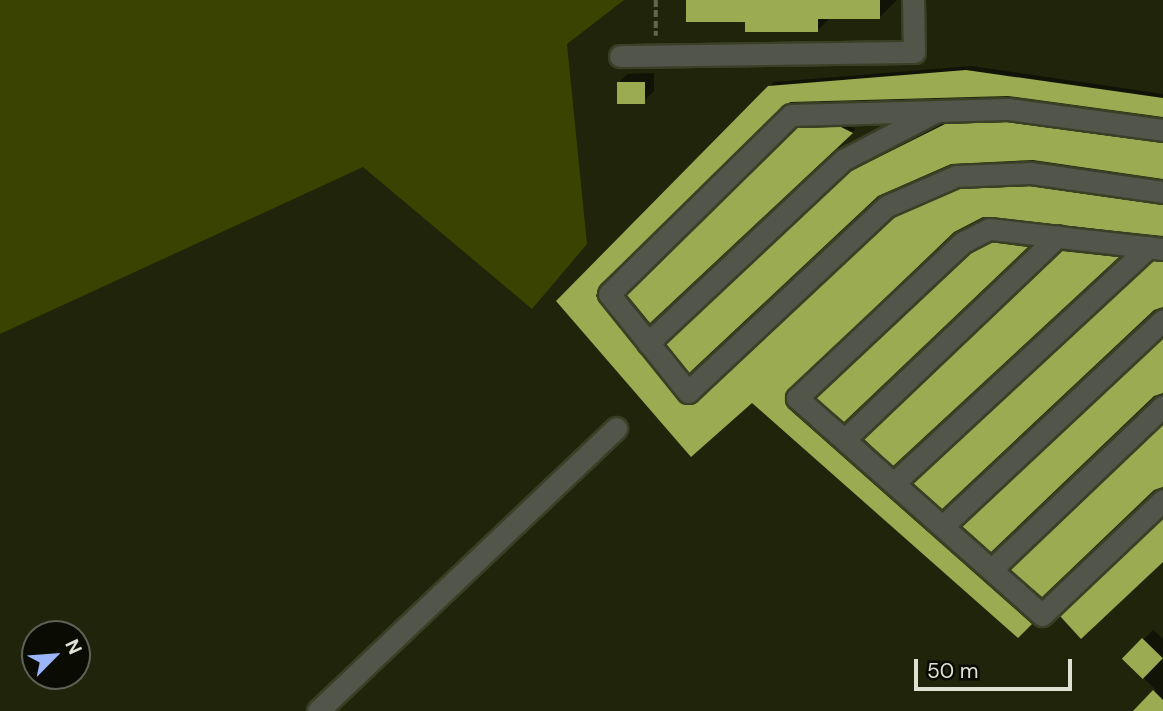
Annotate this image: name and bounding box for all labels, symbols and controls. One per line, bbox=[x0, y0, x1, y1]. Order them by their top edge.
north arrow bbox=[21, 620, 91, 690]
text: N bbox=[59, 635, 88, 658]
scale bar bbox=[918, 644, 1076, 688]
text: 50 m bbox=[927, 657, 978, 685]

